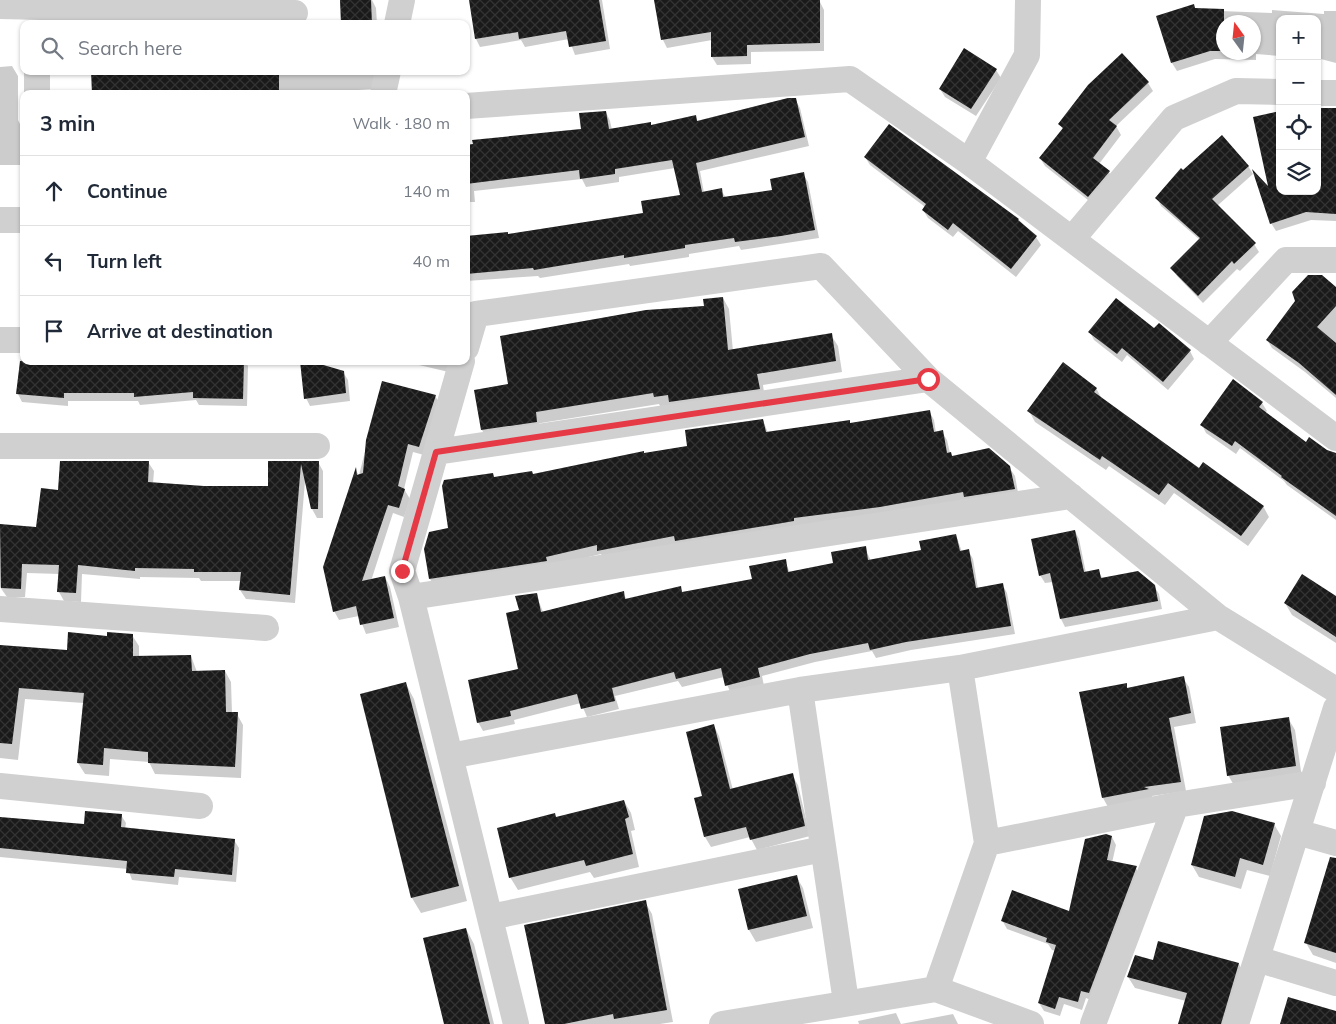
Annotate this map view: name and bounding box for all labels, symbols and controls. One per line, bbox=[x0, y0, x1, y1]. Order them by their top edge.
north arrow bbox=[1216, 15, 1261, 60]
map controls bbox=[1276, 15, 1321, 195]
button: + bbox=[1276, 15, 1321, 60]
search box bbox=[20, 20, 470, 75]
icon: search bbox=[38, 34, 66, 62]
text: Search here bbox=[78, 36, 182, 60]
button: − bbox=[1276, 60, 1321, 105]
button: locate bbox=[1276, 105, 1321, 150]
text: 3 min bbox=[40, 110, 95, 136]
text: Walk · 180 m bbox=[352, 113, 450, 133]
button: layers bbox=[1276, 150, 1321, 195]
icon: ahead bbox=[40, 177, 68, 205]
text: Continue bbox=[87, 179, 167, 203]
text: 140 m bbox=[403, 181, 450, 201]
icon: left bbox=[40, 247, 68, 275]
text: Turn left bbox=[87, 249, 162, 273]
text: 40 m bbox=[413, 251, 450, 271]
icon: arrive bbox=[40, 317, 68, 345]
text: Arrive at destination bbox=[87, 319, 273, 343]
route start bbox=[917, 368, 940, 391]
route end bbox=[391, 560, 414, 583]

